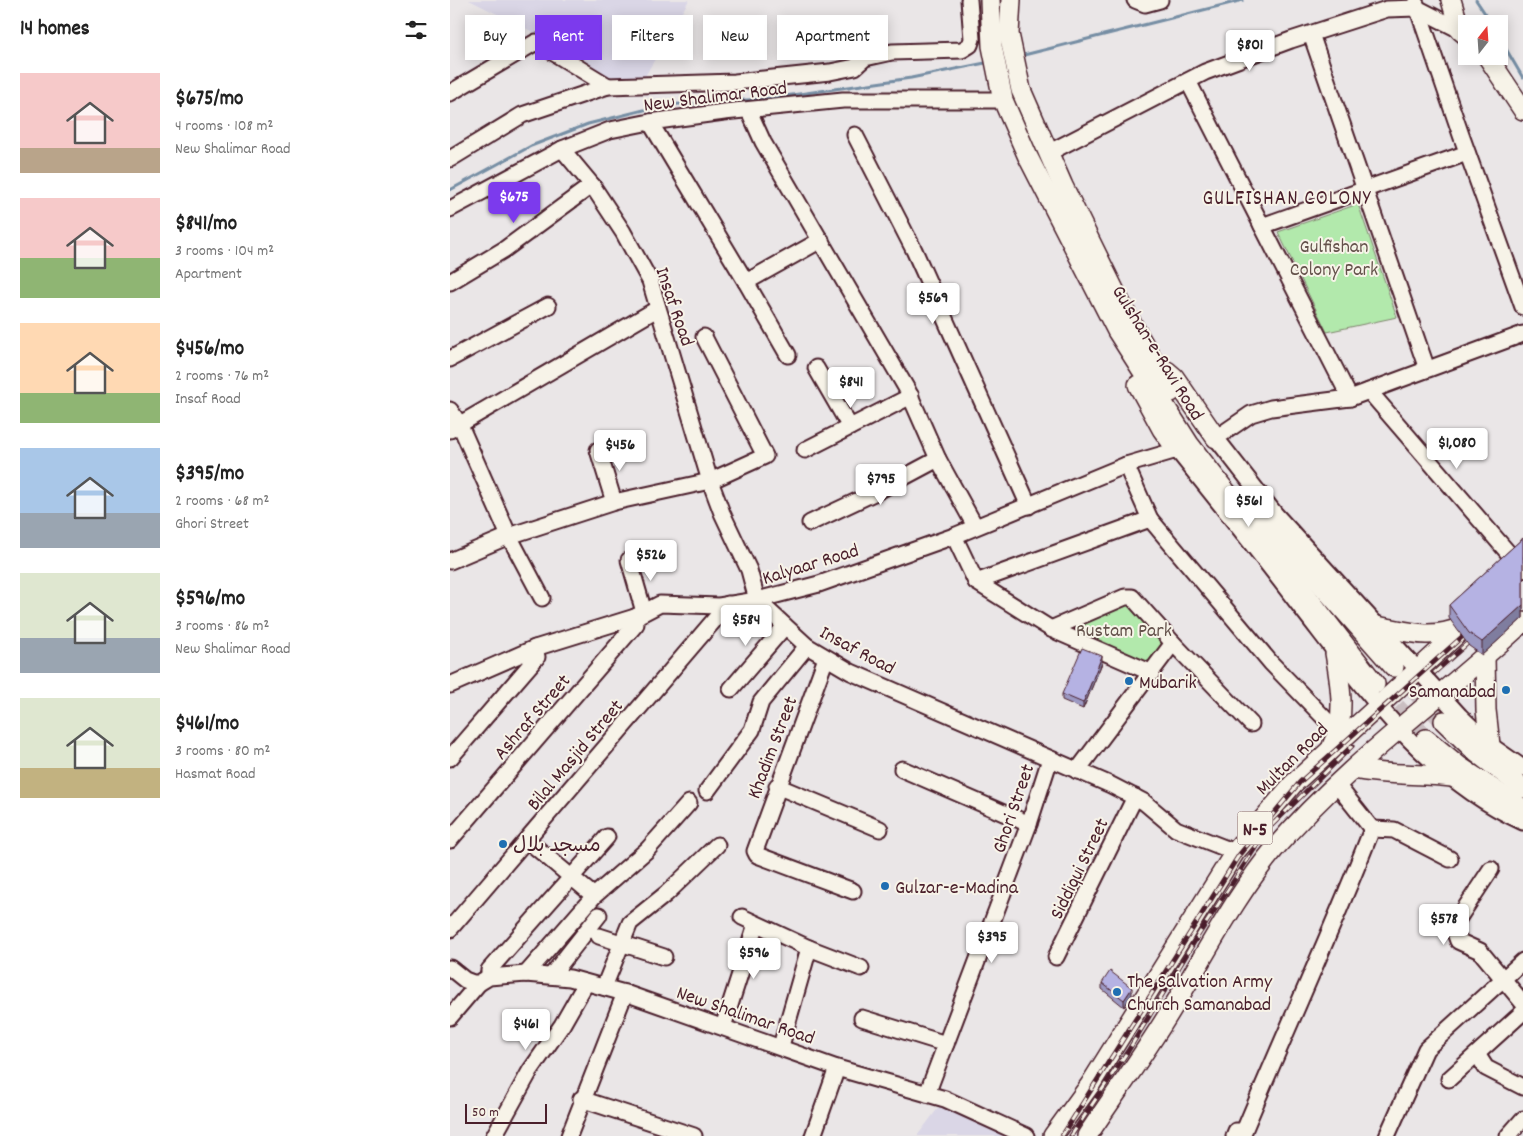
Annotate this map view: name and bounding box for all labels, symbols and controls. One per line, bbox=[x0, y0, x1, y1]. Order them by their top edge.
text: 14 homes bbox=[20, 15, 90, 45]
chip: Buy bbox=[465, 15, 525, 60]
chip: Rent bbox=[535, 15, 602, 60]
chip: Filters bbox=[612, 15, 693, 60]
chip: New bbox=[703, 15, 767, 60]
chip: Apartment bbox=[777, 15, 888, 60]
north arrow bbox=[1458, 15, 1508, 65]
map controls bbox=[1458, 15, 1508, 65]
icon: filters bbox=[402, 16, 430, 44]
pin: $801 bbox=[1220, 30, 1280, 72]
text: $801 bbox=[1237, 34, 1263, 57]
street label: New Shalimar Road bbox=[642, 75, 789, 121]
text: $675/mo bbox=[175, 85, 243, 115]
icon: home bbox=[60, 93, 120, 153]
text: 4 rooms · 108 m² bbox=[175, 115, 273, 138]
text: New Shalimar Road bbox=[175, 138, 291, 161]
pin: $675 bbox=[484, 182, 544, 224]
district label: GULFISHAN COLONY bbox=[1203, 185, 1372, 215]
text: $675 bbox=[499, 186, 529, 209]
text: $841/mo bbox=[175, 210, 237, 240]
icon: home bbox=[60, 218, 120, 278]
park label: Gulfishan Colony Park bbox=[1290, 234, 1378, 285]
text: 3 rooms · 104 m² bbox=[175, 240, 274, 263]
text: Apartment bbox=[175, 263, 242, 286]
street label: Insaf Road bbox=[647, 264, 700, 350]
street label: Gulshan-e-Ravi Road bbox=[1103, 280, 1209, 427]
pin: $569 bbox=[903, 282, 963, 325]
text: $569 bbox=[918, 287, 948, 310]
text: $456/mo bbox=[175, 335, 244, 365]
icon: home bbox=[60, 343, 120, 403]
text: 2 rooms · 76 m² bbox=[175, 365, 269, 388]
pin: $841 bbox=[821, 366, 881, 409]
text: $841 bbox=[839, 371, 863, 394]
text: Insaf Road bbox=[175, 388, 241, 411]
pin: $1,080 bbox=[1416, 428, 1498, 470]
pin: $456 bbox=[590, 430, 650, 472]
text: $1,080 bbox=[1438, 432, 1476, 455]
text: $456 bbox=[605, 434, 635, 457]
text: $395/mo bbox=[175, 460, 244, 490]
pin: $795 bbox=[851, 464, 911, 506]
icon: home bbox=[60, 468, 120, 528]
text: $795 bbox=[867, 468, 895, 491]
pin: $561 bbox=[1219, 486, 1279, 528]
text: 2 rooms · 68 m² bbox=[175, 490, 269, 513]
text: $561 bbox=[1236, 490, 1262, 513]
text: Ghori Street bbox=[175, 513, 249, 536]
street label: Kalyaar Road bbox=[759, 538, 863, 594]
pin: $526 bbox=[621, 540, 681, 582]
text: $526 bbox=[636, 544, 666, 567]
text: $596/mo bbox=[175, 585, 245, 615]
icon: home bbox=[60, 593, 120, 653]
pin: $584 bbox=[716, 604, 776, 647]
text: $584 bbox=[732, 609, 760, 632]
text: 3 rooms · 86 m² bbox=[175, 615, 269, 638]
park label: Rustam Park bbox=[1076, 618, 1172, 646]
street label: Insaf Road bbox=[814, 620, 899, 683]
text: New Shalimar Road bbox=[175, 638, 291, 661]
street label: Ashraf Street bbox=[488, 669, 578, 767]
place label: Mubarik bbox=[1139, 670, 1197, 698]
marker: Mubarik bbox=[1123, 675, 1135, 687]
place label: Samanabad bbox=[1409, 679, 1496, 707]
marker: Samanabad bbox=[1500, 684, 1512, 696]
street label: Khadim Street bbox=[741, 693, 806, 803]
street label: Bilal Masjid Street bbox=[521, 694, 631, 818]
text: $461/mo bbox=[175, 710, 239, 740]
street label: Multan Road bbox=[1250, 717, 1336, 803]
icon: home bbox=[60, 718, 120, 778]
text: 3 rooms · 80 m² bbox=[175, 740, 270, 763]
street label: Ghori Street bbox=[987, 761, 1043, 857]
text: Hasmat Road bbox=[175, 763, 255, 786]
road number: N-5 bbox=[1238, 811, 1272, 844]
street label: Siddiqui Street bbox=[1044, 814, 1117, 925]
place label: مسجد بلال bbox=[513, 833, 601, 861]
marker: مسجد بلال bbox=[497, 838, 509, 850]
place label: Gulzar-e-Madina bbox=[895, 875, 1019, 903]
marker: Gulzar-e-Madina bbox=[879, 880, 891, 892]
pin: $578 bbox=[1414, 904, 1474, 946]
text: $578 bbox=[1430, 908, 1458, 931]
pin: $395 bbox=[962, 922, 1022, 964]
text: $395 bbox=[977, 926, 1007, 949]
pin: $596 bbox=[724, 938, 784, 980]
text: $596 bbox=[739, 942, 769, 965]
place label: The Salvation Army Church Samanabad bbox=[1127, 969, 1273, 1020]
street label: New Shalimar Road bbox=[672, 980, 818, 1054]
marker: The Salvation Army Church Samanabad bbox=[1111, 986, 1123, 998]
pin: $461 bbox=[496, 1008, 556, 1051]
text: $461 bbox=[513, 1013, 539, 1036]
scale bar bbox=[465, 1101, 548, 1124]
text: 50 m bbox=[472, 1103, 499, 1123]

